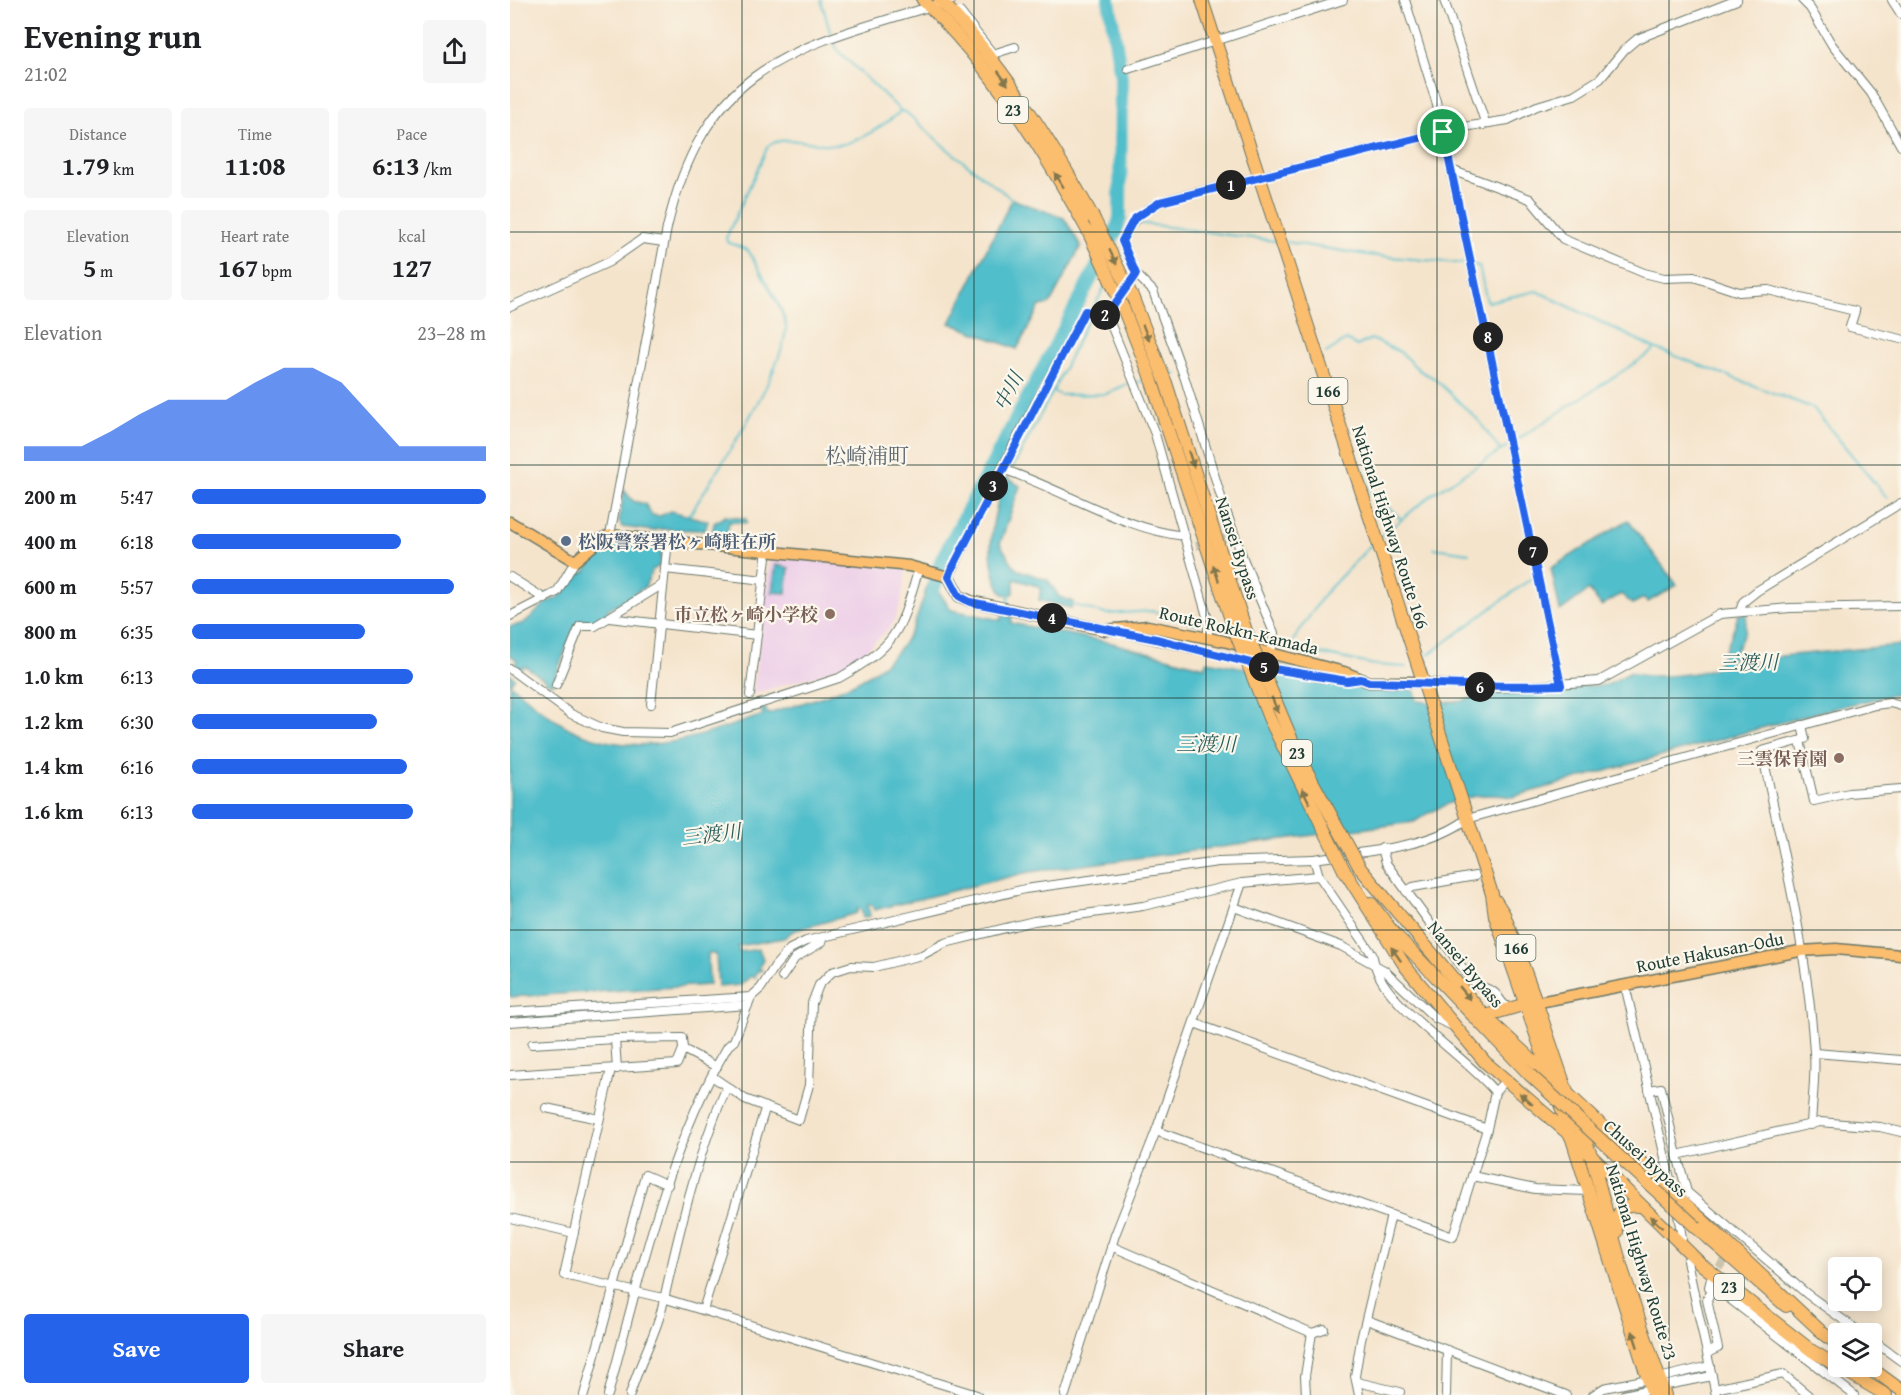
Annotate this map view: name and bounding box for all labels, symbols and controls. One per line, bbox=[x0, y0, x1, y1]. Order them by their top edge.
text: Evening run bbox=[24, 12, 201, 60]
button: share bbox=[423, 20, 486, 83]
text: 21:02 bbox=[24, 59, 67, 88]
one-way arrow bbox=[997, 70, 1009, 86]
road number: 23 bbox=[998, 97, 1028, 123]
pin bbox=[1417, 106, 1468, 157]
icon: arrive bbox=[1426, 115, 1459, 148]
text: Distance bbox=[69, 122, 127, 146]
text: Time bbox=[238, 122, 272, 146]
text: Pace bbox=[397, 122, 427, 146]
text: 1.79 bbox=[62, 146, 110, 185]
text: 11:08 bbox=[224, 146, 286, 185]
text: 6:13 bbox=[372, 146, 420, 185]
text: km bbox=[110, 157, 134, 181]
text: /km bbox=[420, 157, 452, 181]
pin: 1 bbox=[1216, 170, 1246, 200]
one-way arrow bbox=[1054, 172, 1065, 188]
text: 1 bbox=[1227, 173, 1235, 197]
text: Elevation bbox=[67, 224, 129, 248]
text: Heart rate bbox=[221, 224, 289, 248]
text: kcal bbox=[398, 224, 426, 248]
text: 5 bbox=[83, 248, 96, 287]
text: 167 bbox=[218, 248, 258, 287]
text: 127 bbox=[392, 248, 432, 287]
one-way arrow bbox=[1108, 249, 1117, 266]
text: m bbox=[96, 259, 113, 283]
text: bpm bbox=[258, 259, 292, 283]
pin: 2 bbox=[1090, 300, 1120, 330]
text: 2 bbox=[1101, 303, 1109, 327]
text: Elevation bbox=[24, 318, 102, 347]
text: 23–28 m bbox=[417, 318, 486, 347]
pin: 8 bbox=[1473, 322, 1503, 352]
one-way arrow bbox=[1142, 324, 1152, 342]
text: 8 bbox=[1484, 325, 1492, 349]
water label: 中川 bbox=[986, 365, 1031, 415]
road number: 166 bbox=[1308, 378, 1348, 404]
street label: National Highway Route 166 bbox=[1345, 422, 1437, 632]
district label: 松崎浦町 bbox=[825, 440, 909, 471]
one-way arrow bbox=[1186, 450, 1196, 468]
pin: 3 bbox=[978, 471, 1008, 501]
text: 3 bbox=[989, 474, 997, 498]
text: 200 m bbox=[24, 482, 77, 511]
text: 5:47 bbox=[120, 482, 154, 511]
street label: Nansei Bypass bbox=[1209, 493, 1267, 603]
text: 400 m bbox=[24, 527, 77, 556]
text: 6:18 bbox=[120, 527, 154, 556]
place label: 松阪警察署松ヶ崎駐在所 bbox=[578, 528, 776, 555]
marker: 松阪警察署松ヶ崎駐在所 bbox=[559, 534, 573, 548]
pin: 7 bbox=[1518, 536, 1548, 566]
text: 7 bbox=[1529, 539, 1537, 563]
one-way arrow bbox=[1211, 564, 1220, 582]
text: 600 m bbox=[24, 572, 77, 601]
text: 5:57 bbox=[120, 572, 154, 601]
street label: Route Rokkn-Kamada bbox=[1157, 599, 1322, 662]
place label: 市立松ヶ崎小学校 bbox=[674, 601, 818, 628]
pin: 4 bbox=[1037, 603, 1067, 633]
text: 4 bbox=[1048, 606, 1056, 630]
marker: 市立松ヶ崎小学校 bbox=[823, 607, 837, 621]
text: 800 m bbox=[24, 617, 77, 646]
text: 6:35 bbox=[120, 617, 154, 646]
water label: 三渡川 bbox=[1718, 647, 1780, 677]
pin: 5 bbox=[1249, 652, 1279, 682]
text: 5 bbox=[1260, 655, 1268, 679]
text: 1.0 km bbox=[24, 662, 83, 691]
text: 6:13 bbox=[120, 662, 154, 691]
pin: 6 bbox=[1465, 672, 1495, 702]
text: 6 bbox=[1476, 675, 1484, 699]
one-way arrow bbox=[1270, 697, 1280, 715]
text: 1.2 km bbox=[24, 707, 83, 736]
text: 6:30 bbox=[120, 707, 154, 736]
water label: 三渡川 bbox=[1176, 729, 1238, 758]
road number: 23 bbox=[1282, 740, 1312, 766]
place label: 三雲保育園 bbox=[1737, 745, 1827, 772]
marker: 三雲保育園 bbox=[1832, 751, 1846, 765]
text: 1.4 km bbox=[24, 752, 83, 781]
text: 6:16 bbox=[120, 752, 154, 781]
one-way arrow bbox=[1301, 788, 1311, 805]
text: 1.6 km bbox=[24, 797, 83, 826]
text: 6:13 bbox=[120, 797, 154, 826]
water label: 三渡川 bbox=[679, 816, 745, 852]
street label: Nansei Bypass bbox=[1421, 914, 1511, 1014]
street label: Route Hakusan-Odu bbox=[1634, 924, 1786, 980]
road number: 166 bbox=[1496, 935, 1536, 961]
one-way arrow bbox=[1390, 946, 1402, 962]
one-way arrow bbox=[1459, 985, 1472, 1001]
one-way arrow bbox=[1519, 1093, 1534, 1106]
street label: Chusei Bypass bbox=[1598, 1113, 1694, 1203]
street label: National Highway Route 23 bbox=[1599, 1161, 1685, 1363]
one-way arrow bbox=[1648, 1215, 1663, 1229]
map controls bbox=[1828, 1257, 1882, 1377]
button: locate bbox=[1828, 1257, 1882, 1311]
road number: 23 bbox=[1714, 1274, 1744, 1300]
button: Save bbox=[24, 1314, 249, 1383]
button: Share bbox=[261, 1314, 486, 1383]
button: layers bbox=[1828, 1323, 1882, 1377]
one-way arrow bbox=[1630, 1330, 1639, 1348]

